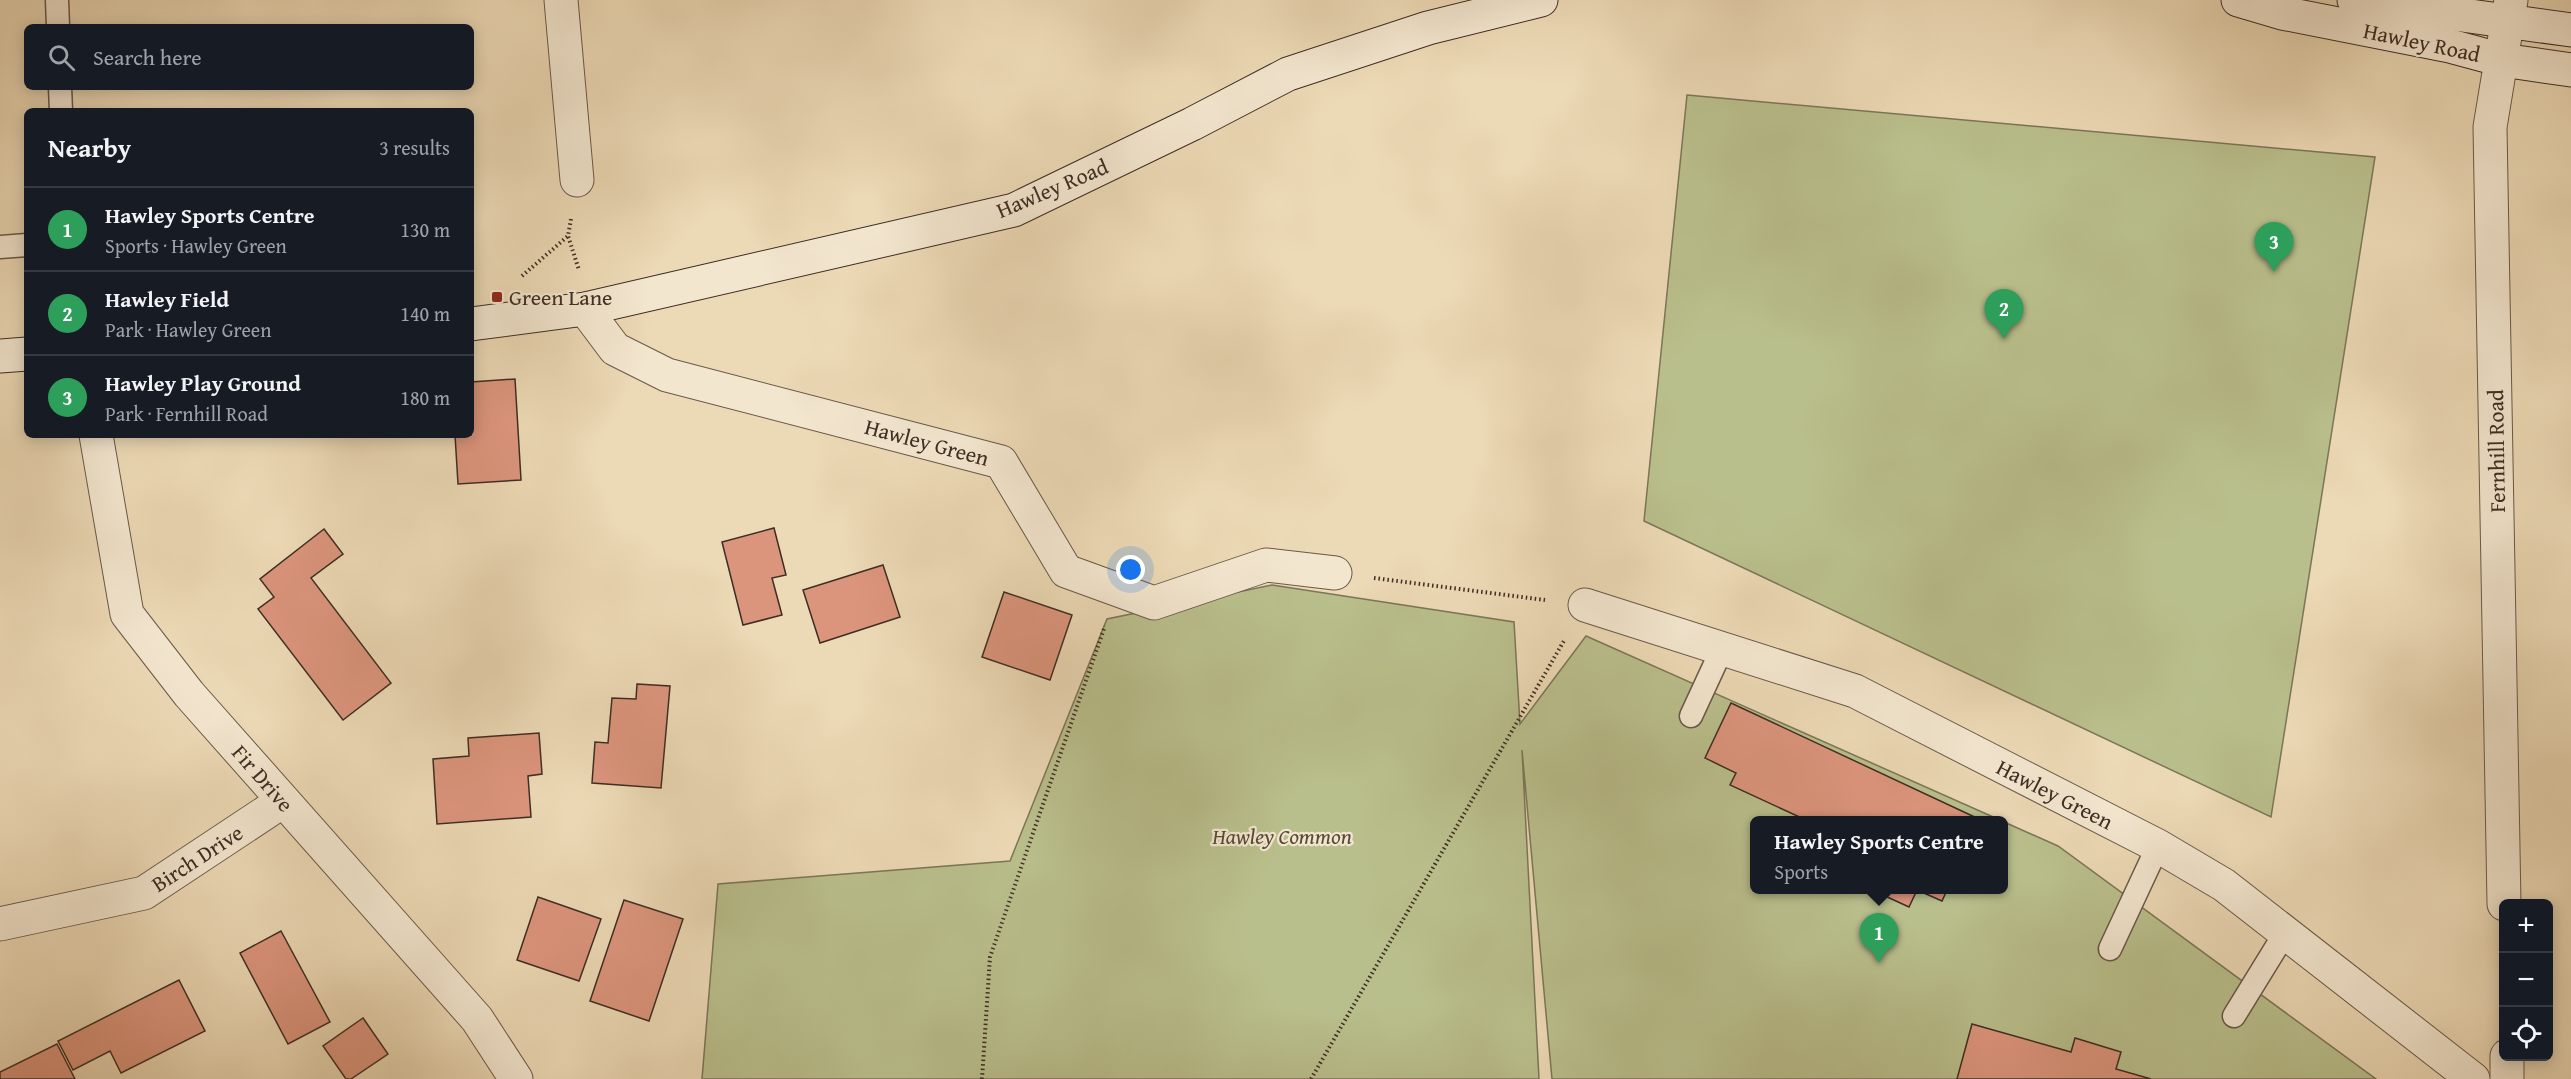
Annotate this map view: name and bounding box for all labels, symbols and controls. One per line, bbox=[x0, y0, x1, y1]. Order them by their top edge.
street label: Hawley Road bbox=[2361, 14, 2484, 70]
search box bbox=[24, 24, 474, 90]
icon: search bbox=[45, 41, 78, 74]
text: Search here bbox=[93, 41, 202, 73]
text: Nearby bbox=[48, 128, 131, 167]
text: 3 results bbox=[379, 133, 450, 162]
street label: Hawley Road bbox=[991, 150, 1113, 226]
text: Hawley Sports Centre bbox=[105, 199, 314, 231]
text: 1 bbox=[62, 215, 73, 244]
text: 130 m bbox=[400, 215, 450, 244]
pin: 3 bbox=[2254, 222, 2294, 272]
text: Sports · Hawley Green bbox=[105, 231, 287, 260]
place label: Green Lane bbox=[509, 281, 612, 313]
text: Hawley Field bbox=[105, 283, 229, 315]
marker: Green Lane bbox=[490, 290, 504, 304]
pin: 2 bbox=[1984, 290, 2024, 339]
text: 2 bbox=[62, 299, 73, 328]
text: 140 m bbox=[400, 299, 450, 328]
text: Park · Hawley Green bbox=[105, 315, 271, 344]
text: Hawley Play Ground bbox=[105, 367, 301, 399]
text: 3 bbox=[62, 383, 73, 412]
text: 180 m bbox=[400, 383, 450, 412]
street label: Fernhill Road bbox=[2479, 389, 2513, 513]
text: Park · Fernhill Road bbox=[105, 399, 268, 428]
street label: Hawley Green bbox=[861, 410, 993, 474]
your location bbox=[1116, 555, 1145, 584]
street label: Fir Drive bbox=[225, 737, 301, 819]
street label: Hawley Green bbox=[1991, 751, 2120, 837]
street label: Birch Drive bbox=[145, 816, 249, 900]
popup bbox=[1750, 816, 2008, 894]
park label: Hawley Common bbox=[1211, 820, 1352, 852]
text: Hawley Sports Centre bbox=[1774, 825, 1984, 857]
text: Sports bbox=[1774, 857, 1828, 886]
map controls bbox=[2499, 899, 2553, 1061]
button: + bbox=[2499, 899, 2553, 953]
pin: 1 bbox=[1860, 914, 1898, 963]
button: − bbox=[2499, 953, 2553, 1007]
button: locate bbox=[2499, 1007, 2553, 1061]

